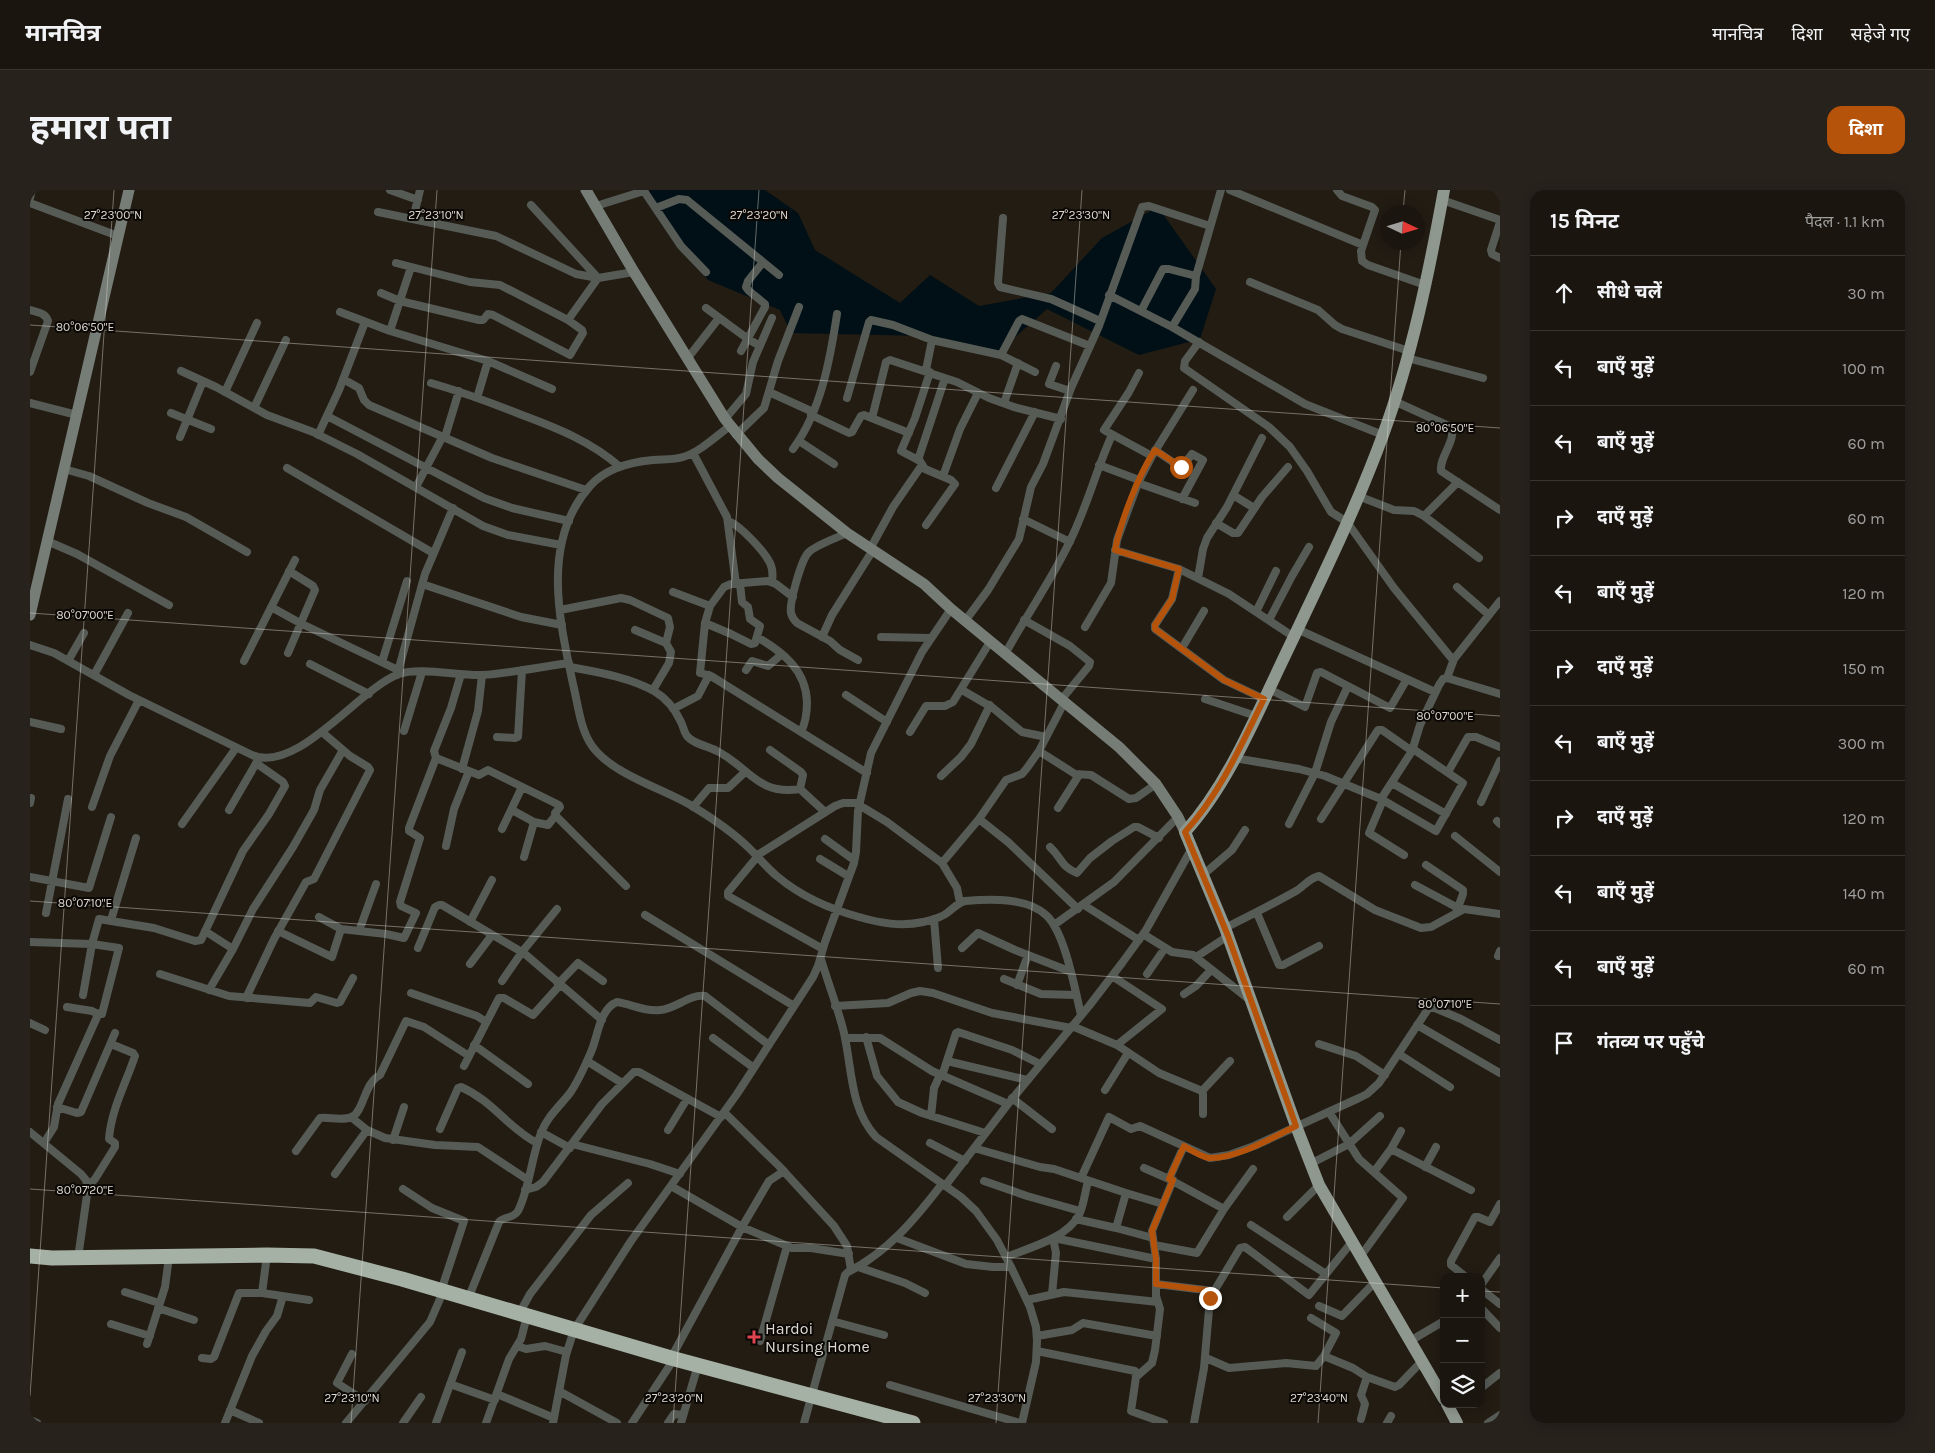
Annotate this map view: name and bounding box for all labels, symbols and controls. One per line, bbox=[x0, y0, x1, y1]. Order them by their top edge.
text: मानचित्र bbox=[25, 19, 101, 47]
text: मानचित्र bbox=[1712, 23, 1763, 45]
text: दिशा bbox=[1791, 23, 1823, 45]
text: सहेजे गए bbox=[1851, 23, 1910, 45]
button: दिशा bbox=[1827, 106, 1905, 154]
text: हमारा पता bbox=[30, 107, 171, 148]
north arrow bbox=[1380, 205, 1425, 250]
text: 27°23'00"N bbox=[84, 208, 142, 222]
text: 27°23'10"N bbox=[408, 208, 464, 222]
text: 27°23'20"N bbox=[730, 208, 788, 222]
text: 27°23'30"N bbox=[1052, 208, 1110, 222]
text: 15 मिनट bbox=[1550, 209, 1619, 233]
text: पैदल · 1.1 km bbox=[1805, 212, 1885, 231]
icon: ahead bbox=[1550, 279, 1578, 307]
text: सीधे चलें bbox=[1597, 281, 1662, 303]
text: 30 m bbox=[1847, 284, 1885, 303]
text: 80°06'50"E bbox=[56, 320, 114, 334]
icon: left bbox=[1550, 354, 1578, 382]
text: बाएँ मुड़ें bbox=[1597, 356, 1654, 378]
text: 100 m bbox=[1842, 359, 1885, 378]
text: 80°06'50"E bbox=[1416, 421, 1474, 435]
icon: left bbox=[1550, 429, 1578, 457]
text: बाएँ मुड़ें bbox=[1597, 431, 1654, 453]
text: 60 m bbox=[1848, 434, 1885, 453]
route start bbox=[1170, 456, 1193, 479]
icon: right bbox=[1550, 504, 1578, 532]
text: दाएँ मुड़ें bbox=[1597, 506, 1653, 528]
text: 60 m bbox=[1848, 509, 1885, 528]
icon: left bbox=[1550, 579, 1578, 607]
text: बाएँ मुड़ें bbox=[1597, 581, 1654, 603]
text: 120 m bbox=[1842, 584, 1885, 603]
text: 80°07'00"E bbox=[56, 608, 114, 622]
icon: right bbox=[1550, 654, 1578, 682]
text: दाएँ मुड़ें bbox=[1597, 656, 1653, 678]
text: 150 m bbox=[1842, 659, 1885, 678]
text: 80°07'00"E bbox=[1416, 709, 1474, 723]
icon: left bbox=[1550, 729, 1578, 757]
text: बाएँ मुड़ें bbox=[1597, 731, 1654, 753]
text: 300 m bbox=[1838, 734, 1885, 753]
icon: right bbox=[1550, 804, 1578, 832]
text: दाएँ मुड़ें bbox=[1597, 806, 1653, 828]
text: 120 m bbox=[1842, 809, 1885, 828]
icon: left bbox=[1550, 879, 1578, 907]
text: बाएँ मुड़ें bbox=[1597, 881, 1654, 903]
text: 140 m bbox=[1843, 884, 1885, 903]
text: 80°07'10"E bbox=[58, 896, 112, 910]
icon: left bbox=[1550, 954, 1578, 982]
text: बाएँ मुड़ें bbox=[1597, 956, 1654, 978]
text: 60 m bbox=[1848, 959, 1885, 978]
text: 80°07'10"E bbox=[1418, 997, 1472, 1011]
icon: arrive bbox=[1550, 1029, 1578, 1057]
text: गंतव्य पर पहुँचे bbox=[1597, 1031, 1704, 1053]
text: 80°07'20"E bbox=[56, 1183, 114, 1197]
map controls bbox=[1440, 1273, 1485, 1408]
button: + bbox=[1440, 1273, 1485, 1318]
route end bbox=[1199, 1287, 1222, 1310]
button: − bbox=[1440, 1318, 1485, 1363]
place label: Hardoi Nursing Home bbox=[765, 1319, 870, 1356]
marker: Hardoi Nursing Home bbox=[747, 1330, 761, 1344]
button: layers bbox=[1440, 1363, 1485, 1408]
text: 27°23'10"N bbox=[324, 1391, 380, 1405]
text: 27°23'20"N bbox=[645, 1391, 703, 1405]
text: 27°23'30"N bbox=[968, 1391, 1026, 1405]
text: 27°23'40"N bbox=[1290, 1391, 1348, 1405]

